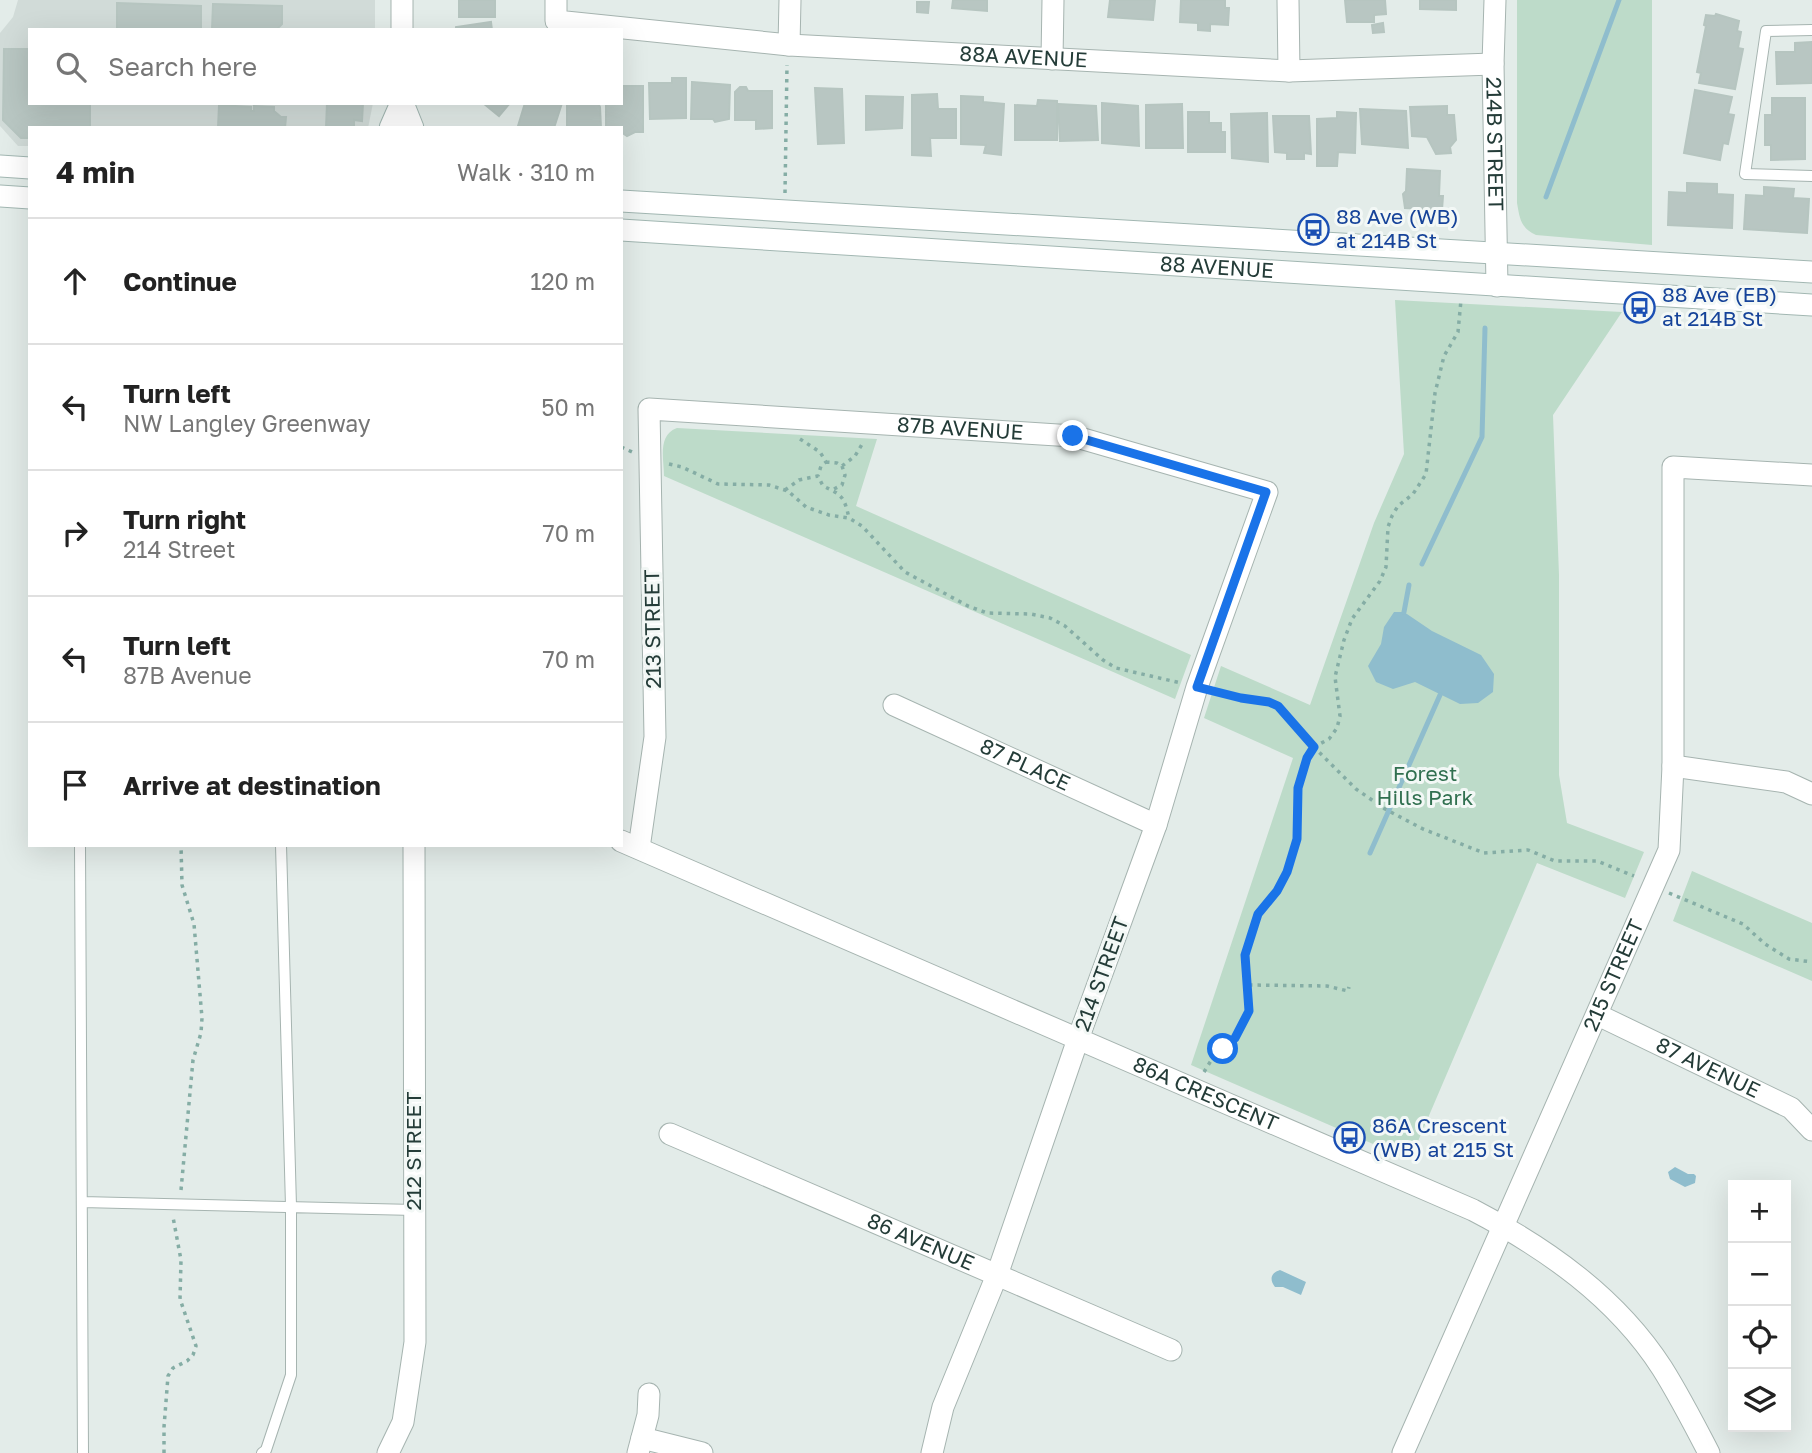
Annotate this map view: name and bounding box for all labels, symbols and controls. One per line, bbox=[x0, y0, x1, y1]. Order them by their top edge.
search box bbox=[28, 28, 623, 105]
street label: 88A AVENUE bbox=[959, 40, 1088, 73]
icon: search bbox=[52, 48, 90, 86]
text: Search here bbox=[108, 51, 257, 82]
street label: 214B STREET bbox=[1481, 77, 1510, 211]
text: 4 min bbox=[56, 154, 135, 190]
text: Walk · 310 m bbox=[457, 158, 595, 186]
place label: 88 Ave (WB) at 214B St bbox=[1336, 203, 1459, 253]
bus stop icon: 88 Ave (WB) at 214B St bbox=[1296, 212, 1330, 246]
street label: 88 AVENUE bbox=[1159, 250, 1275, 283]
icon: ahead bbox=[56, 262, 94, 300]
text: Continue bbox=[123, 266, 237, 297]
text: 120 m bbox=[530, 267, 595, 295]
place label: 88 Ave (EB) at 214B St bbox=[1662, 281, 1777, 331]
bus stop icon: 88 Ave (EB) at 214B St bbox=[1622, 290, 1656, 324]
text: Turn left bbox=[123, 378, 231, 409]
icon: left bbox=[56, 388, 94, 426]
text: 50 m bbox=[541, 393, 595, 421]
text: NW Langley Greenway bbox=[123, 409, 371, 437]
street label: 87B AVENUE bbox=[896, 411, 1024, 445]
route end bbox=[1057, 420, 1088, 451]
text: Turn right bbox=[123, 504, 246, 535]
icon: right bbox=[56, 514, 94, 552]
text: 70 m bbox=[542, 519, 595, 547]
text: 214 Street bbox=[123, 535, 235, 563]
street label: 213 STREET bbox=[638, 569, 666, 689]
text: Turn left bbox=[123, 630, 231, 661]
icon: left bbox=[56, 640, 94, 678]
text: 70 m bbox=[542, 645, 595, 673]
text: 87B Avenue bbox=[123, 661, 252, 689]
street label: 87 PLACE bbox=[976, 732, 1075, 796]
park label: Forest Hills Park bbox=[1377, 760, 1474, 810]
icon: arrive bbox=[56, 766, 94, 804]
text: Arrive at destination bbox=[123, 770, 381, 801]
street label: 214 STREET bbox=[1068, 913, 1134, 1034]
street label: 215 STREET bbox=[1577, 915, 1649, 1035]
street label: 87 AVENUE bbox=[1652, 1031, 1765, 1103]
route start bbox=[1207, 1033, 1238, 1064]
street label: 86A CRESCENT bbox=[1129, 1050, 1283, 1136]
street label: 212 STREET bbox=[400, 1091, 426, 1211]
place label: 86A Crescent (WB) at 215 St bbox=[1372, 1112, 1514, 1162]
bus stop icon: 86A Crescent (WB) at 215 St bbox=[1332, 1121, 1366, 1155]
map controls bbox=[1728, 1180, 1791, 1432]
button: + bbox=[1728, 1180, 1791, 1243]
street label: 86 AVENUE bbox=[864, 1207, 979, 1276]
button: − bbox=[1728, 1243, 1791, 1306]
button: locate bbox=[1728, 1306, 1791, 1369]
button: layers bbox=[1728, 1369, 1791, 1432]

